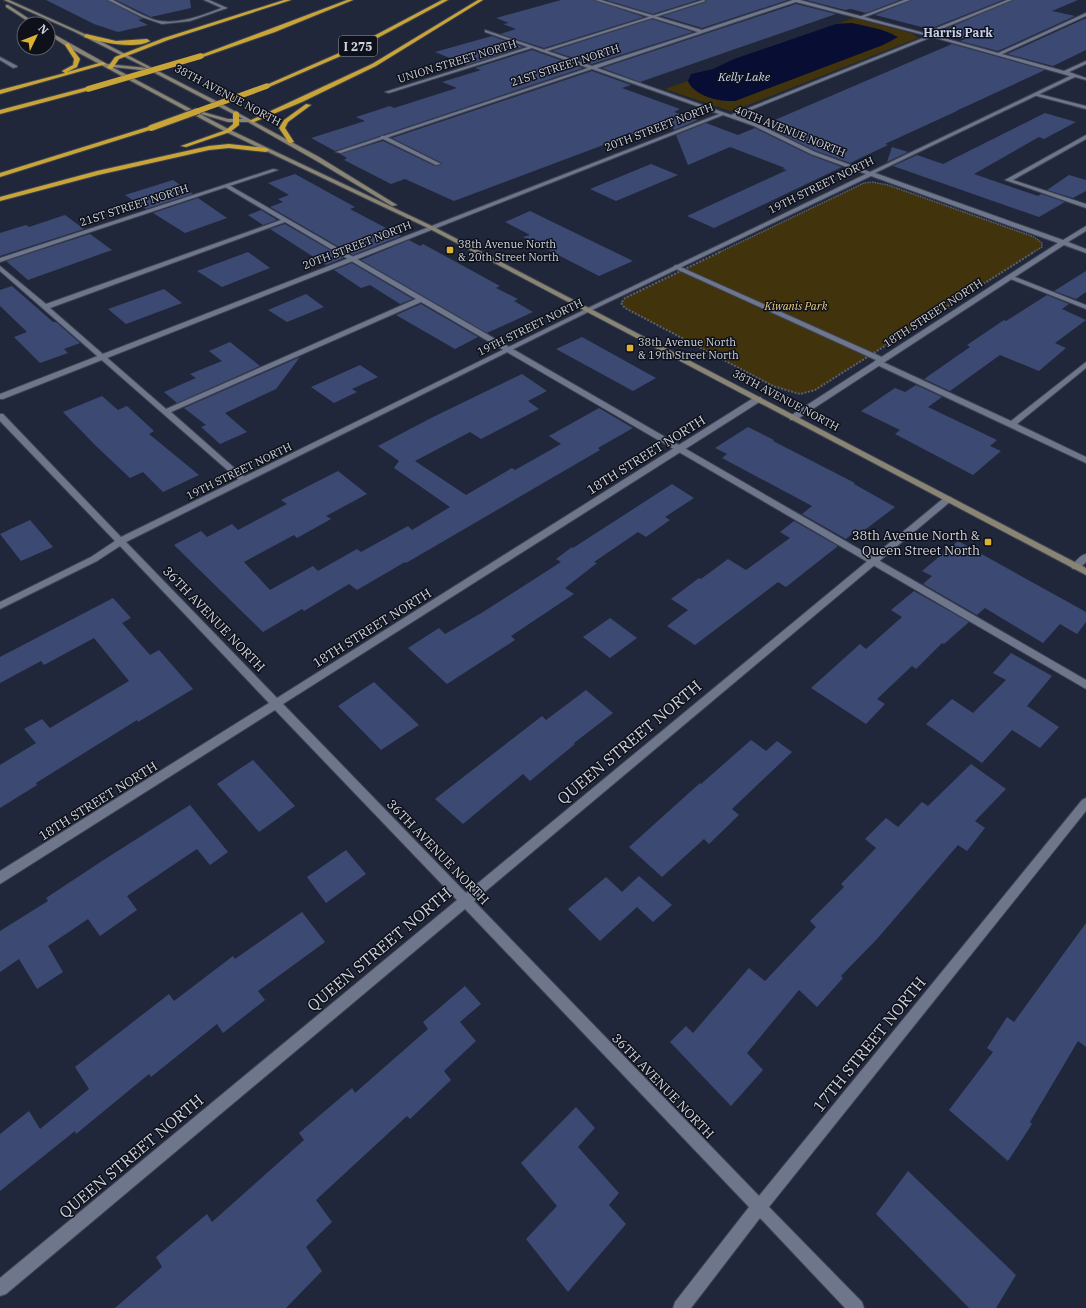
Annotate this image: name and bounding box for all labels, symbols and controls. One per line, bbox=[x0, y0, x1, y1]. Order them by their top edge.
north arrow bbox=[16, 16, 56, 56]
text: N bbox=[35, 21, 52, 37]
district label: Harris Park bbox=[923, 25, 993, 40]
road number: I 275 bbox=[339, 36, 377, 56]
street label: UNION STREET NORTH bbox=[396, 36, 518, 86]
street label: 21ST STREET NORTH bbox=[509, 41, 621, 89]
street label: 38TH AVENUE NORTH bbox=[172, 61, 284, 129]
water label: Kelly Lake bbox=[717, 69, 771, 84]
street label: 20TH STREET NORTH bbox=[602, 100, 716, 154]
street label: 40TH AVENUE NORTH bbox=[732, 102, 848, 160]
street label: 19TH STREET NORTH bbox=[766, 153, 876, 217]
street label: 21ST STREET NORTH bbox=[78, 181, 190, 229]
street label: 20TH STREET NORTH bbox=[300, 218, 414, 272]
place label: 38th Avenue North & 20th Street North bbox=[458, 237, 559, 264]
marker: 38th Avenue North & 20th Street North bbox=[445, 245, 455, 255]
street label: 18TH STREET NORTH bbox=[881, 275, 986, 350]
street label: 19TH STREET NORTH bbox=[475, 295, 585, 359]
park label: Kiwanis Park bbox=[763, 299, 828, 313]
place label: 38th Avenue North & 19th Street North bbox=[638, 335, 739, 362]
marker: 38th Avenue North & 19th Street North bbox=[625, 343, 635, 353]
street label: 38TH AVENUE NORTH bbox=[730, 366, 842, 434]
street label: 18TH STREET NORTH bbox=[584, 412, 708, 498]
street label: 19TH STREET NORTH bbox=[184, 439, 294, 503]
place label: 38th Avenue North & Queen Street North bbox=[852, 527, 980, 559]
marker: 38th Avenue North & Queen Street North bbox=[983, 537, 993, 547]
street label: 36TH AVENUE NORTH bbox=[159, 563, 269, 675]
street label: 18TH STREET NORTH bbox=[310, 585, 434, 671]
street label: QUEEN STREET NORTH bbox=[553, 676, 705, 808]
street label: 18TH STREET NORTH bbox=[36, 758, 160, 844]
street label: 36TH AVENUE NORTH bbox=[383, 796, 493, 908]
street label: QUEEN STREET NORTH bbox=[303, 883, 455, 1015]
street label: 17TH STREET NORTH bbox=[808, 972, 930, 1116]
street label: 36TH AVENUE NORTH bbox=[608, 1030, 718, 1142]
street label: QUEEN STREET NORTH bbox=[55, 1090, 207, 1222]

